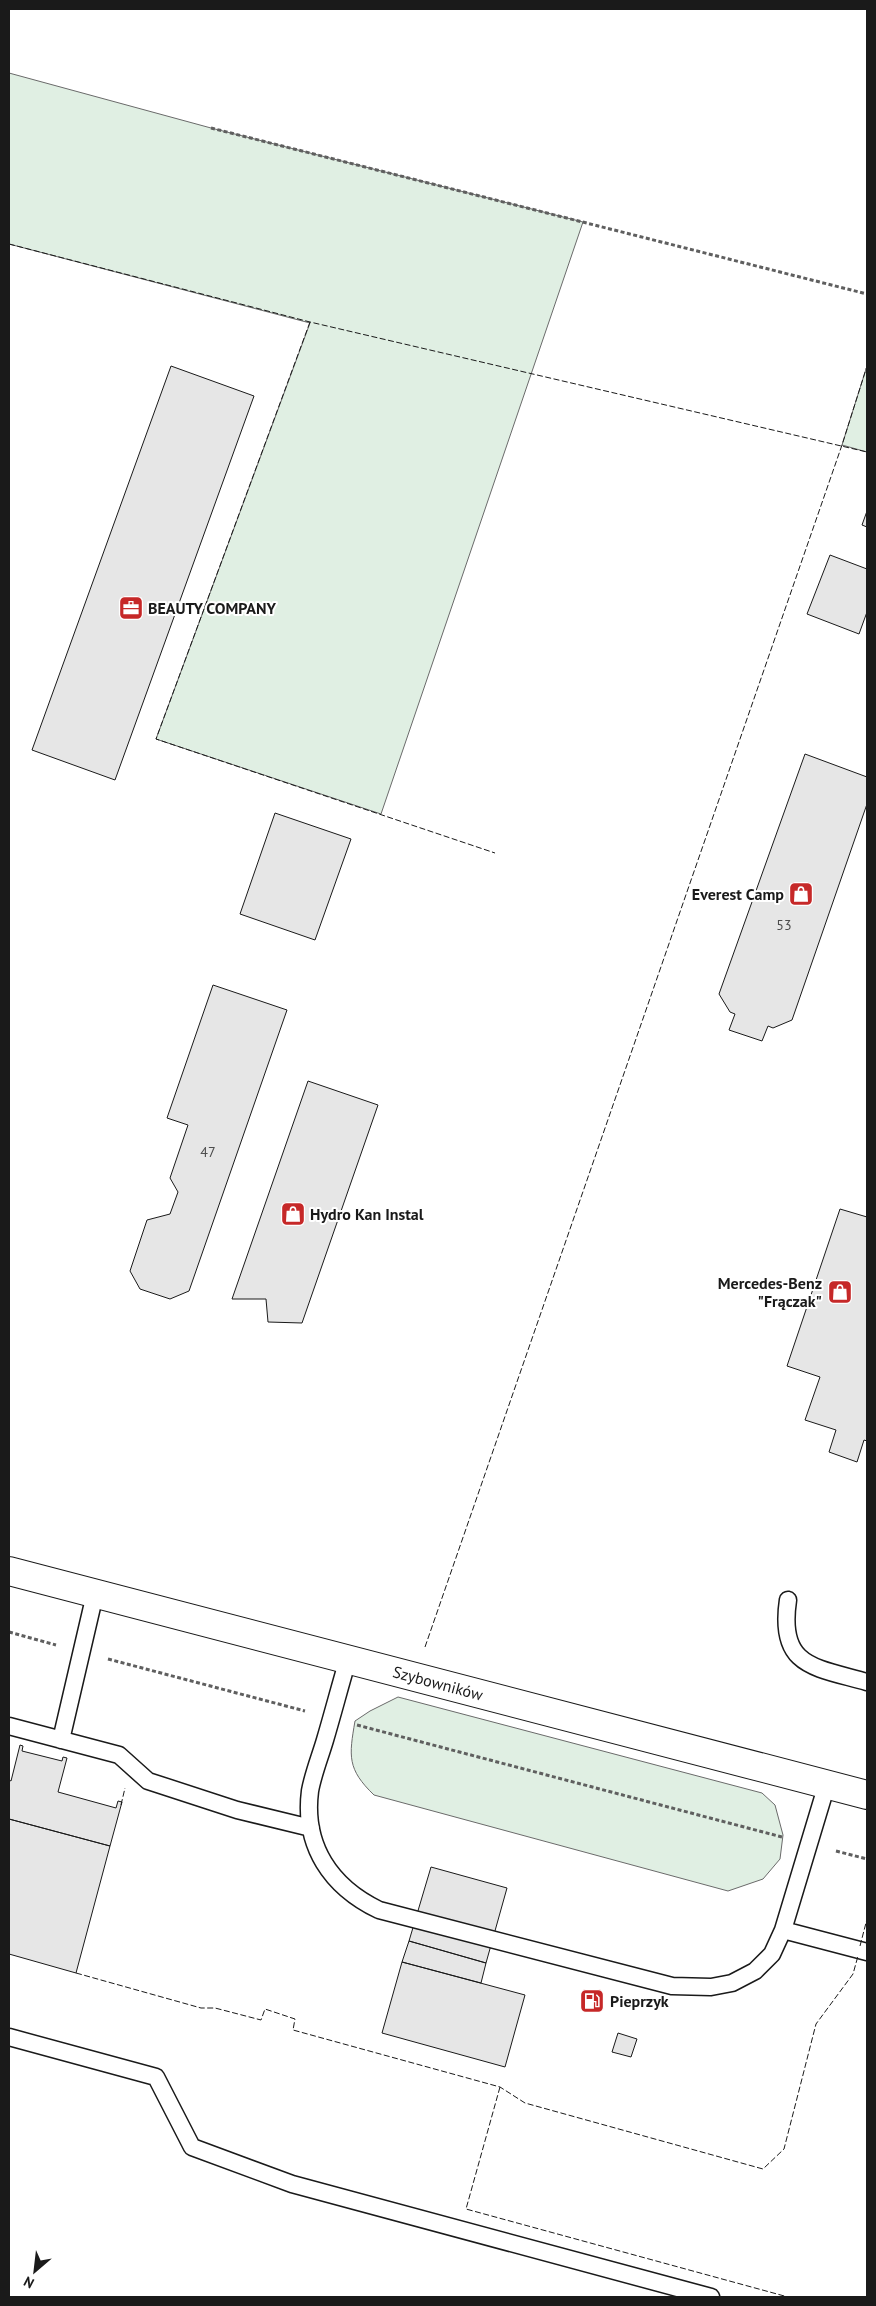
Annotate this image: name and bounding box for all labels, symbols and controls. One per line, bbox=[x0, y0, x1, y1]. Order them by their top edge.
office icon: BEAUTY COMPANY bbox=[118, 595, 144, 621]
place label: BEAUTY COMPANY bbox=[148, 598, 276, 618]
shop icon: Everest Camp bbox=[788, 881, 814, 907]
place label: Everest Camp bbox=[692, 884, 784, 904]
house number: 53 bbox=[776, 916, 792, 934]
house number: 47 bbox=[200, 1143, 216, 1161]
shop icon: Hydro Kan Instal bbox=[280, 1201, 306, 1227]
place label: Hydro Kan Instal bbox=[310, 1204, 424, 1224]
place label: Mercedes-Benz "Frączak" bbox=[718, 1273, 822, 1311]
shop icon: Mercedes-Benz "Frączak" bbox=[827, 1279, 853, 1305]
street label: Szybowników bbox=[391, 1661, 485, 1705]
fuel station icon: Pieprzyk bbox=[579, 1988, 605, 2014]
place label: Pieprzyk bbox=[610, 1991, 669, 2011]
north arrow bbox=[10, 2246, 60, 2296]
text: N bbox=[21, 2272, 37, 2293]

